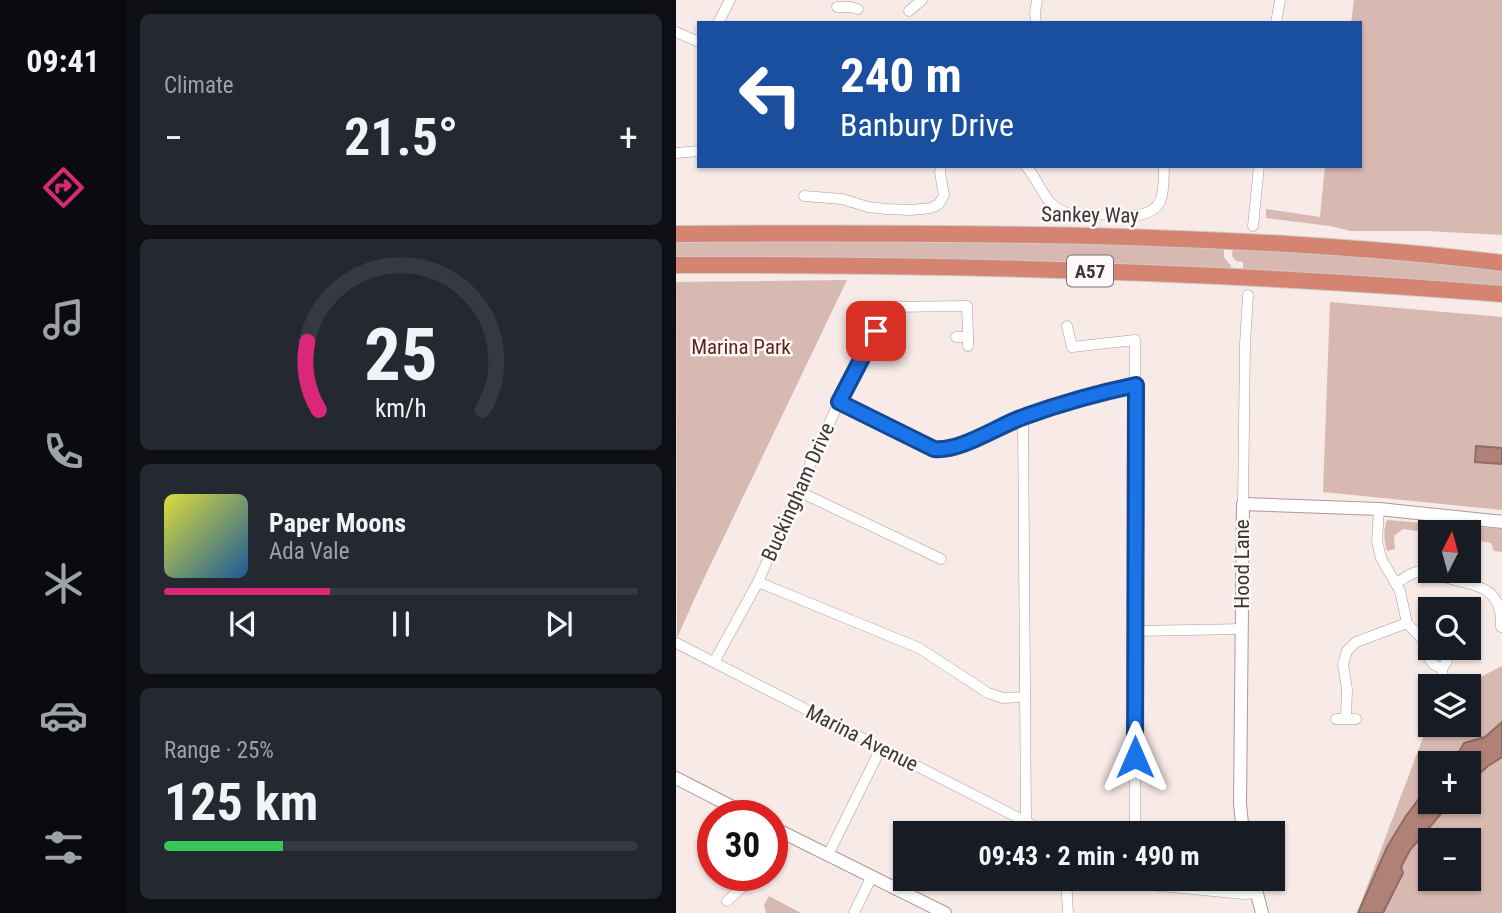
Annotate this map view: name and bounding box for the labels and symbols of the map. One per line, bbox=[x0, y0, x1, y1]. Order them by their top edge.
street label: Sankey Way bbox=[1041, 202, 1139, 228]
road number: A57 bbox=[1067, 256, 1113, 286]
pin bbox=[846, 301, 906, 361]
park label: Marina Park bbox=[691, 335, 791, 359]
street label: Buckingham Drive bbox=[757, 419, 839, 565]
street label: Hood Lane bbox=[1230, 519, 1254, 609]
north arrow bbox=[1418, 520, 1481, 583]
street label: Marina Avenue bbox=[802, 699, 922, 777]
position arrow bbox=[1098, 720, 1172, 794]
speed limit sign: 30 bbox=[697, 800, 788, 891]

